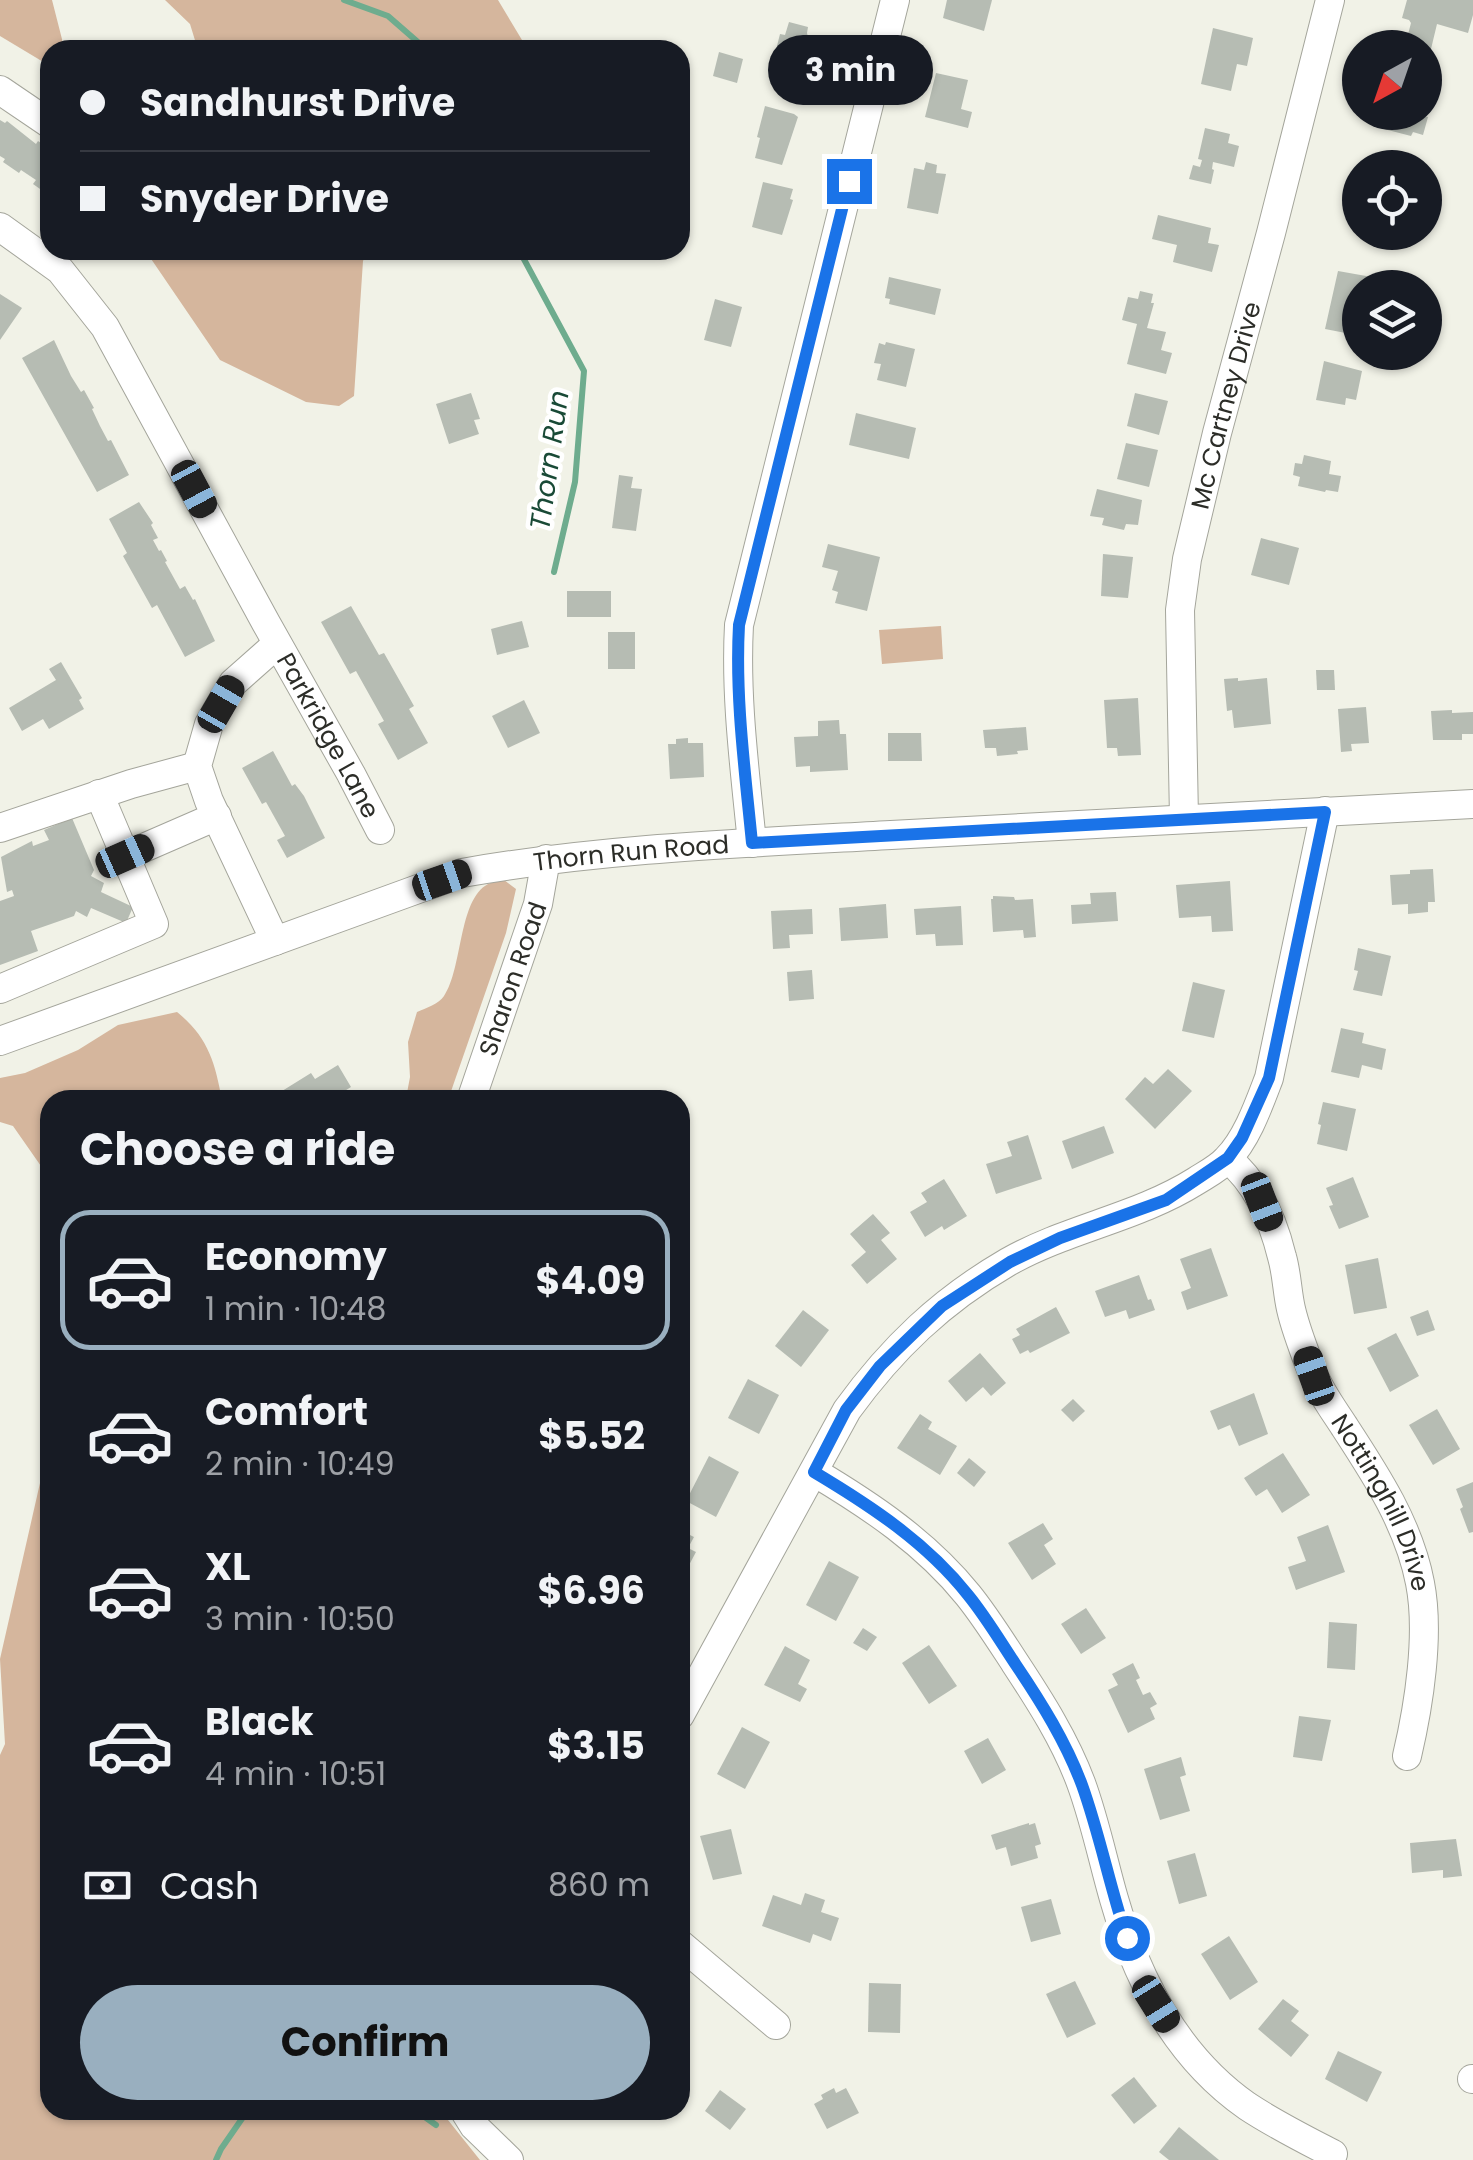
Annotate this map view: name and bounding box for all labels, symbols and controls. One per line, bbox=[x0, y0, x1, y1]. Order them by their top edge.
north arrow bbox=[1342, 30, 1442, 130]
map controls bbox=[1342, 30, 1442, 370]
callout: 3 min bbox=[766, 36, 932, 106]
text: 3 min bbox=[805, 47, 896, 92]
text: Sandhurst Drive bbox=[140, 76, 455, 129]
button: locate bbox=[1342, 150, 1442, 250]
route end bbox=[827, 159, 872, 204]
text: Snyder Drive bbox=[140, 172, 389, 225]
button: layers bbox=[1342, 270, 1442, 370]
street label: Mc Cartney Drive bbox=[1182, 298, 1270, 513]
water label: Thorn Run bbox=[520, 388, 579, 532]
car bbox=[167, 455, 221, 523]
street label: Parkridge Lane bbox=[268, 646, 388, 824]
car bbox=[193, 671, 249, 737]
street label: Thorn Run Road bbox=[531, 827, 730, 880]
car bbox=[91, 830, 159, 882]
car bbox=[409, 856, 475, 904]
street label: Sharon Road bbox=[470, 897, 555, 1061]
text: Choose a ride bbox=[80, 1118, 395, 1181]
car bbox=[1237, 1169, 1287, 1235]
text: Economy bbox=[205, 1230, 387, 1283]
icon: car bbox=[85, 1235, 175, 1325]
text: $4.09 bbox=[535, 1254, 645, 1307]
text: 1 min · 10:48 bbox=[205, 1286, 386, 1331]
car bbox=[1290, 1343, 1338, 1409]
text: Comfort bbox=[205, 1385, 368, 1438]
icon: car bbox=[85, 1390, 175, 1480]
street label: Nottinghill Drive bbox=[1323, 1407, 1438, 1594]
text: $5.52 bbox=[538, 1409, 645, 1462]
text: 2 min · 10:49 bbox=[205, 1441, 395, 1486]
text: XL bbox=[205, 1540, 250, 1593]
icon: car bbox=[85, 1545, 175, 1635]
text: $6.96 bbox=[537, 1564, 645, 1617]
text: 3 min · 10:50 bbox=[205, 1596, 395, 1641]
text: Black bbox=[205, 1695, 314, 1748]
icon: car bbox=[85, 1700, 175, 1790]
text: $3.15 bbox=[547, 1719, 645, 1772]
text: 4 min · 10:51 bbox=[205, 1751, 386, 1796]
icon: cash bbox=[80, 1858, 135, 1913]
text: Cash bbox=[160, 1859, 259, 1912]
text: 860 m bbox=[548, 1862, 650, 1907]
route start bbox=[1105, 1916, 1150, 1961]
car bbox=[1127, 1971, 1185, 2037]
button: Confirm bbox=[80, 1985, 650, 2100]

